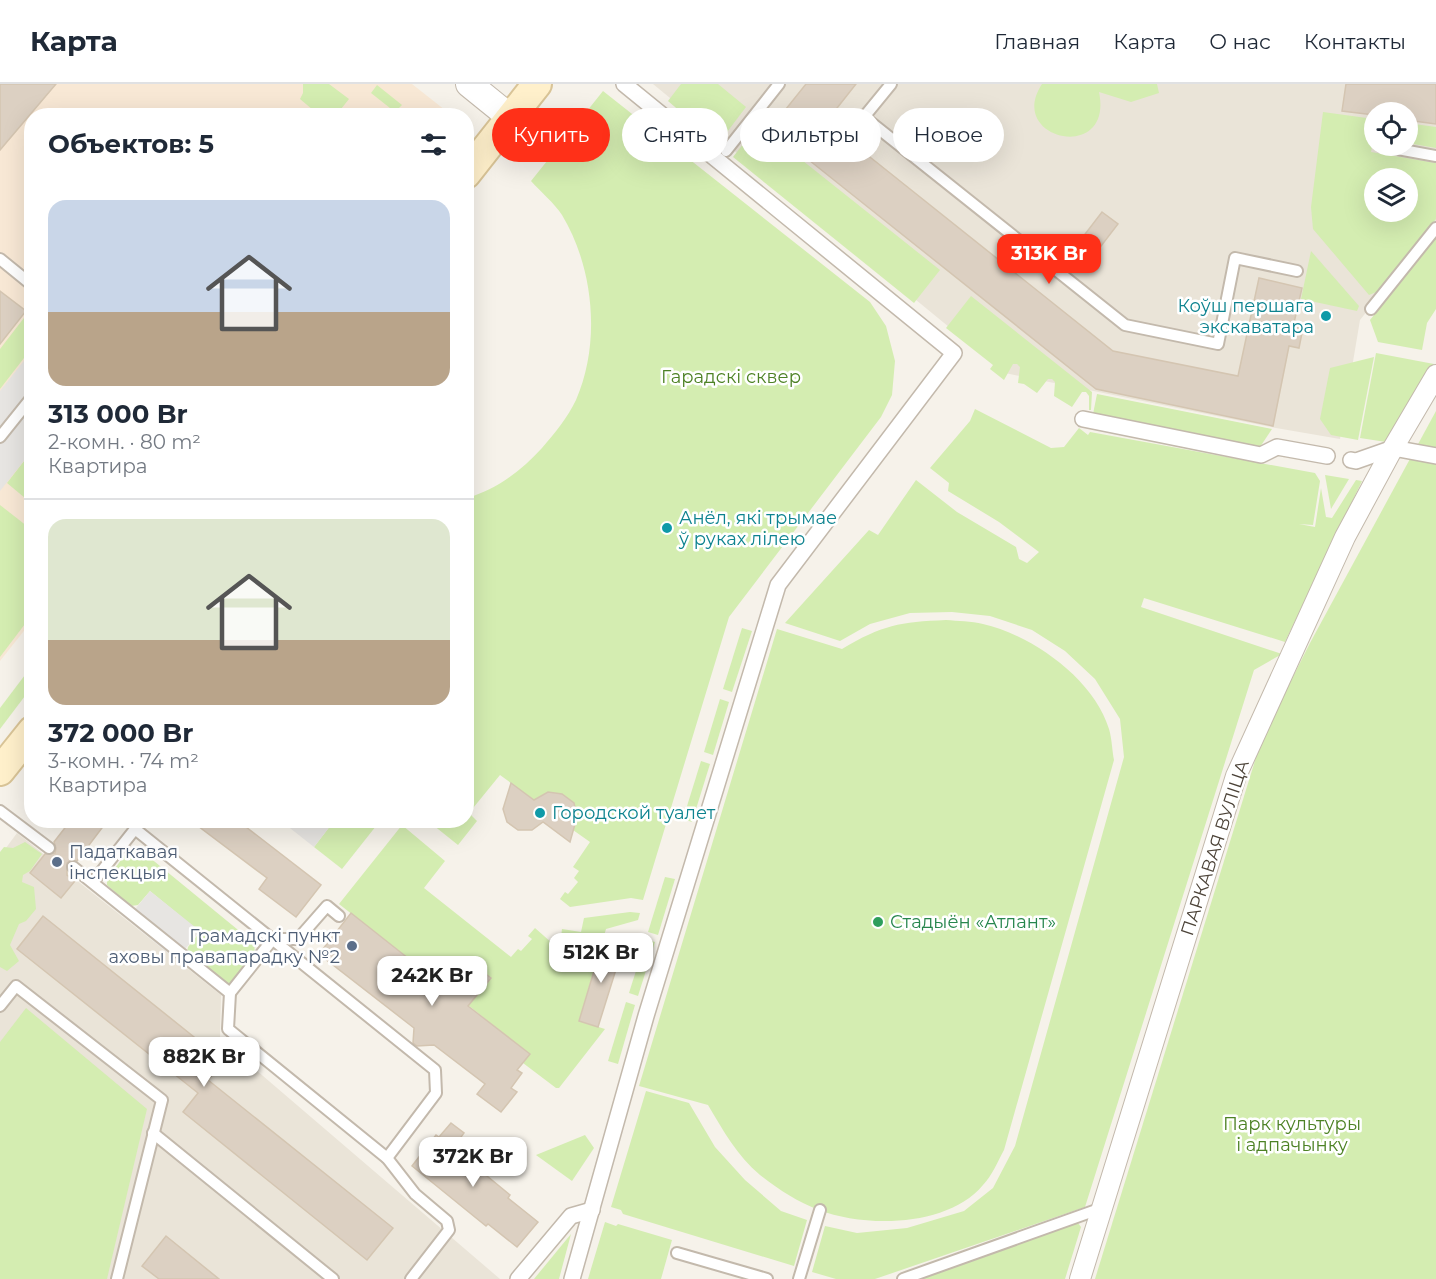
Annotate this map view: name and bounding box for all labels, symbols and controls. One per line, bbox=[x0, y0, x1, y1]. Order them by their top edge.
text: Карта bbox=[30, 24, 118, 58]
text: Главная bbox=[994, 29, 1080, 54]
text: Карта bbox=[1113, 29, 1176, 54]
text: О нас bbox=[1209, 29, 1271, 54]
text: Контакты bbox=[1304, 29, 1406, 54]
map controls bbox=[1364, 102, 1418, 222]
button: locate bbox=[1364, 102, 1418, 156]
chip: Купить bbox=[492, 108, 610, 162]
chip: Снять bbox=[622, 108, 728, 162]
chip: Фильтры bbox=[740, 108, 881, 162]
chip: Новое bbox=[893, 108, 1004, 162]
text: Объектов: 5 bbox=[48, 128, 214, 160]
icon: filters bbox=[417, 128, 450, 161]
button: layers bbox=[1364, 168, 1418, 222]
pin: 313K Br bbox=[994, 234, 1104, 285]
icon: home bbox=[195, 239, 303, 347]
text: 313K Br bbox=[1011, 241, 1087, 265]
place label: Коўш першага экскаватара bbox=[1177, 295, 1314, 338]
marker: Коўш першага экскаватара bbox=[1319, 309, 1333, 323]
park label: Гарадскі сквер bbox=[661, 366, 801, 388]
text: 313 000 Br bbox=[48, 398, 188, 430]
text: 2-комн. · 80 m² bbox=[48, 430, 201, 454]
text: Квартира bbox=[48, 454, 148, 478]
place label: Анёл, які трымае ў руках лілею bbox=[678, 507, 837, 550]
marker: Анёл, які трымае ў руках лілею bbox=[660, 521, 674, 535]
icon: home bbox=[195, 558, 303, 666]
text: 372 000 Br bbox=[48, 717, 193, 749]
text: 3-комн. · 74 m² bbox=[48, 749, 199, 773]
street label: ПАРКАВАЯ ВУЛІЦА bbox=[1176, 757, 1254, 939]
text: Квартира bbox=[48, 773, 148, 797]
place label: Городской туалет bbox=[552, 802, 716, 824]
marker: Городской туалет bbox=[533, 806, 547, 820]
place label: Падаткавая інспекцыя bbox=[69, 841, 178, 884]
marker: Падаткавая інспекцыя bbox=[50, 855, 64, 869]
place label: Стадыён «Атлант» bbox=[890, 911, 1056, 933]
marker: Стадыён «Атлант» bbox=[871, 915, 885, 929]
place label: Грамадскі пункт аховы правапарадку №2 bbox=[109, 925, 340, 968]
pin: 512K Br bbox=[546, 933, 656, 984]
marker: Грамадскі пункт аховы правапарадку №2 bbox=[345, 939, 359, 953]
text: 512K Br bbox=[563, 940, 639, 964]
pin: 242K Br bbox=[377, 956, 487, 1007]
text: 242K Br bbox=[391, 963, 473, 987]
pin: 882K Br bbox=[149, 1037, 259, 1088]
text: 882K Br bbox=[163, 1044, 245, 1068]
park label: Парк культуры і адпачынку bbox=[1223, 1113, 1361, 1156]
pin: 372K Br bbox=[418, 1137, 528, 1188]
text: 372K Br bbox=[433, 1144, 513, 1168]

